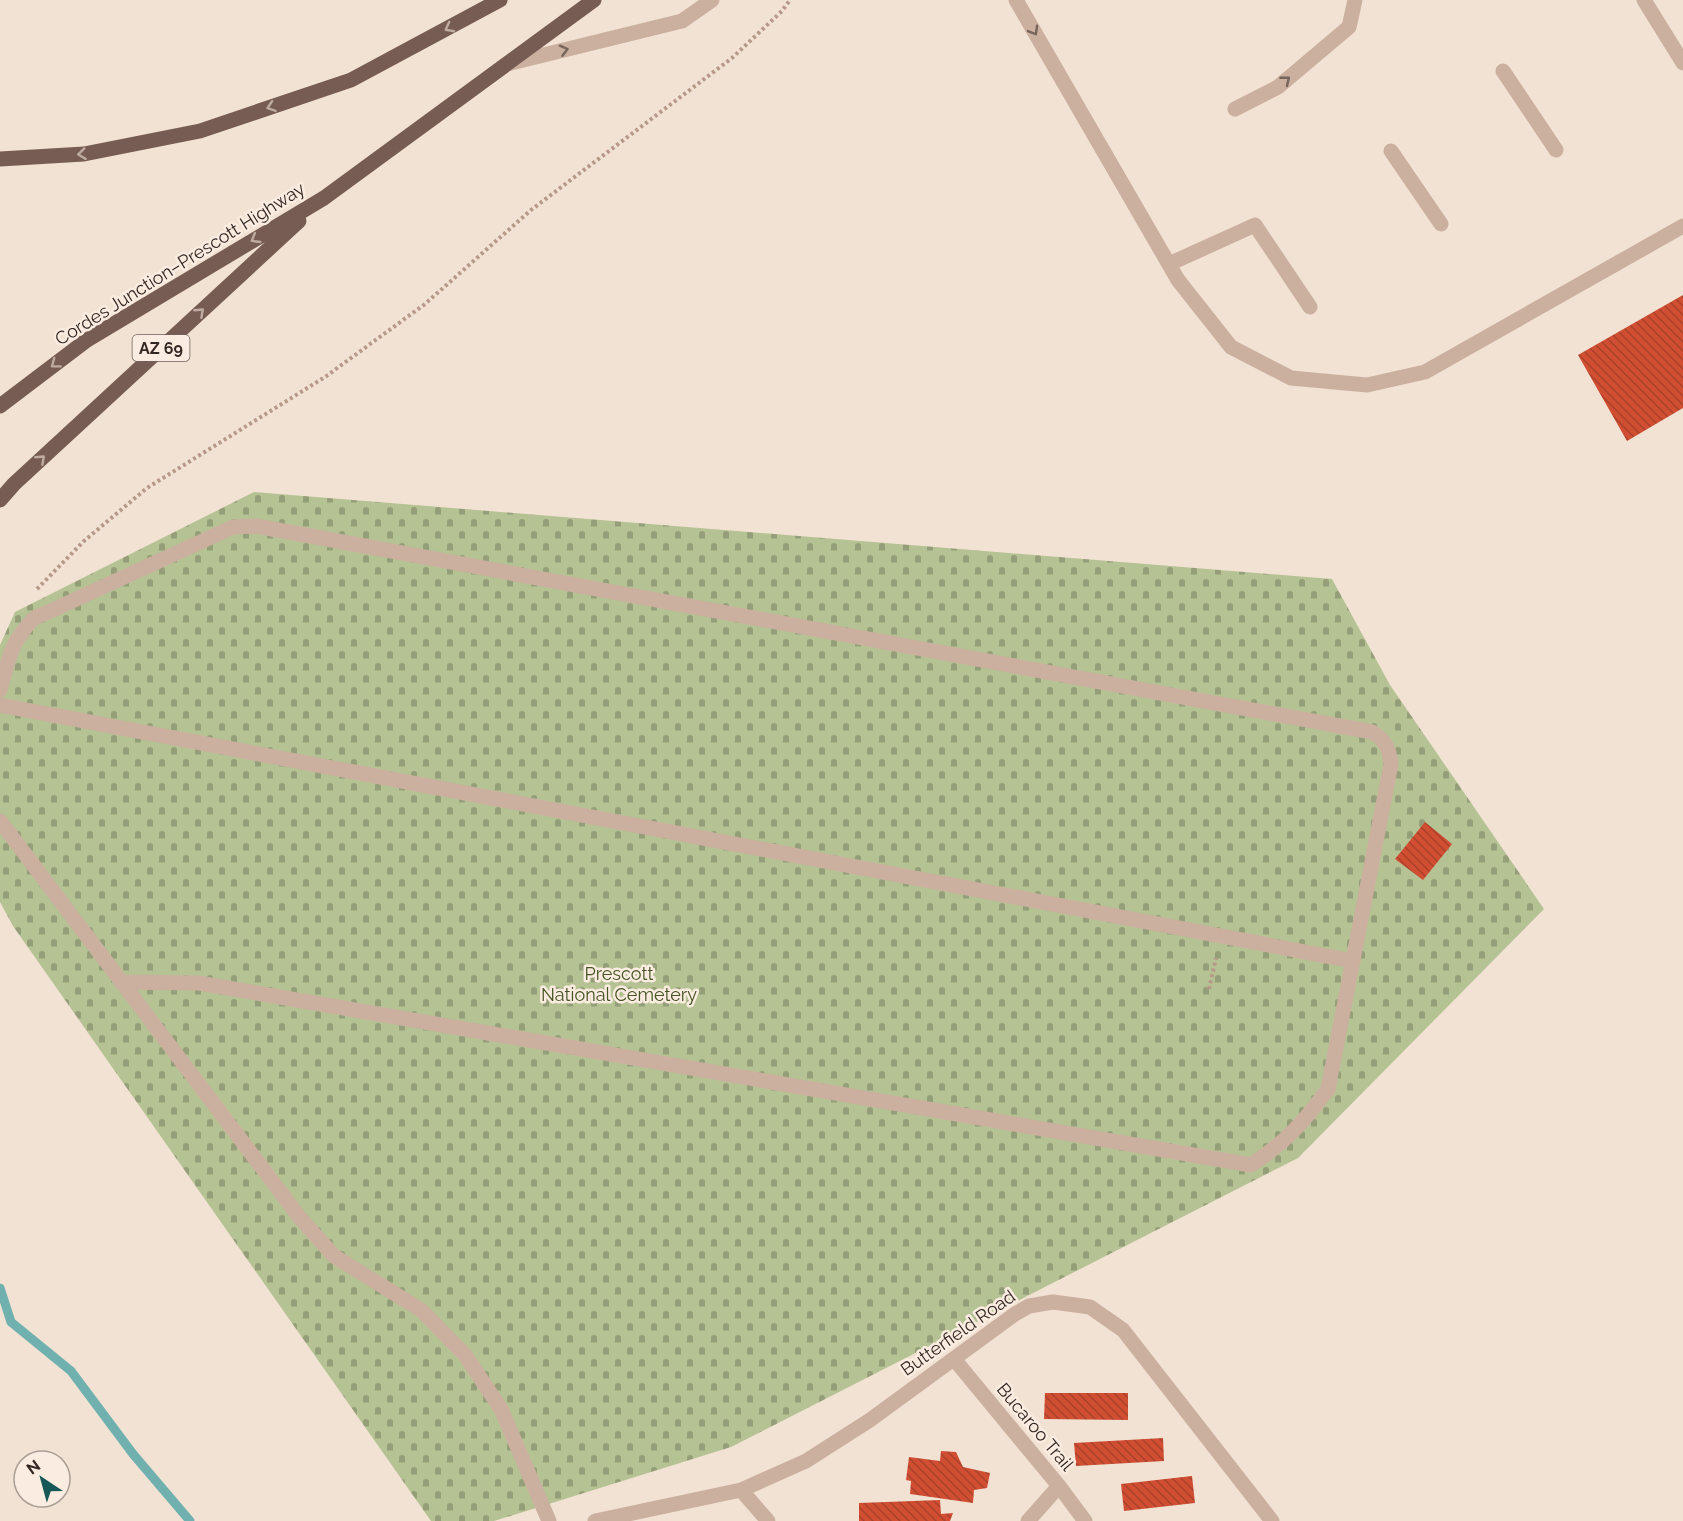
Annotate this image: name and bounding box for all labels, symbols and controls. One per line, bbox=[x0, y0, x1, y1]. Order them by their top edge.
one-way arrow bbox=[444, 21, 455, 33]
one-way arrow bbox=[1027, 25, 1038, 36]
one-way arrow bbox=[558, 45, 568, 58]
one-way arrow bbox=[1279, 77, 1290, 88]
one-way arrow bbox=[266, 99, 277, 112]
one-way arrow bbox=[78, 147, 87, 159]
street label: Cordes Junction–Prescott Highway bbox=[51, 178, 309, 349]
one-way arrow bbox=[251, 232, 261, 244]
one-way arrow bbox=[193, 308, 204, 319]
road number: AZ 69 bbox=[132, 335, 190, 361]
one-way arrow bbox=[50, 357, 61, 368]
one-way arrow bbox=[35, 455, 45, 466]
park label: Prescott National Cemetery bbox=[541, 963, 697, 1005]
street label: Butterfield Road bbox=[896, 1285, 1019, 1380]
street label: Bucaroo Trail bbox=[993, 1378, 1078, 1475]
north arrow bbox=[12, 1449, 72, 1509]
text: N bbox=[23, 1456, 44, 1479]

